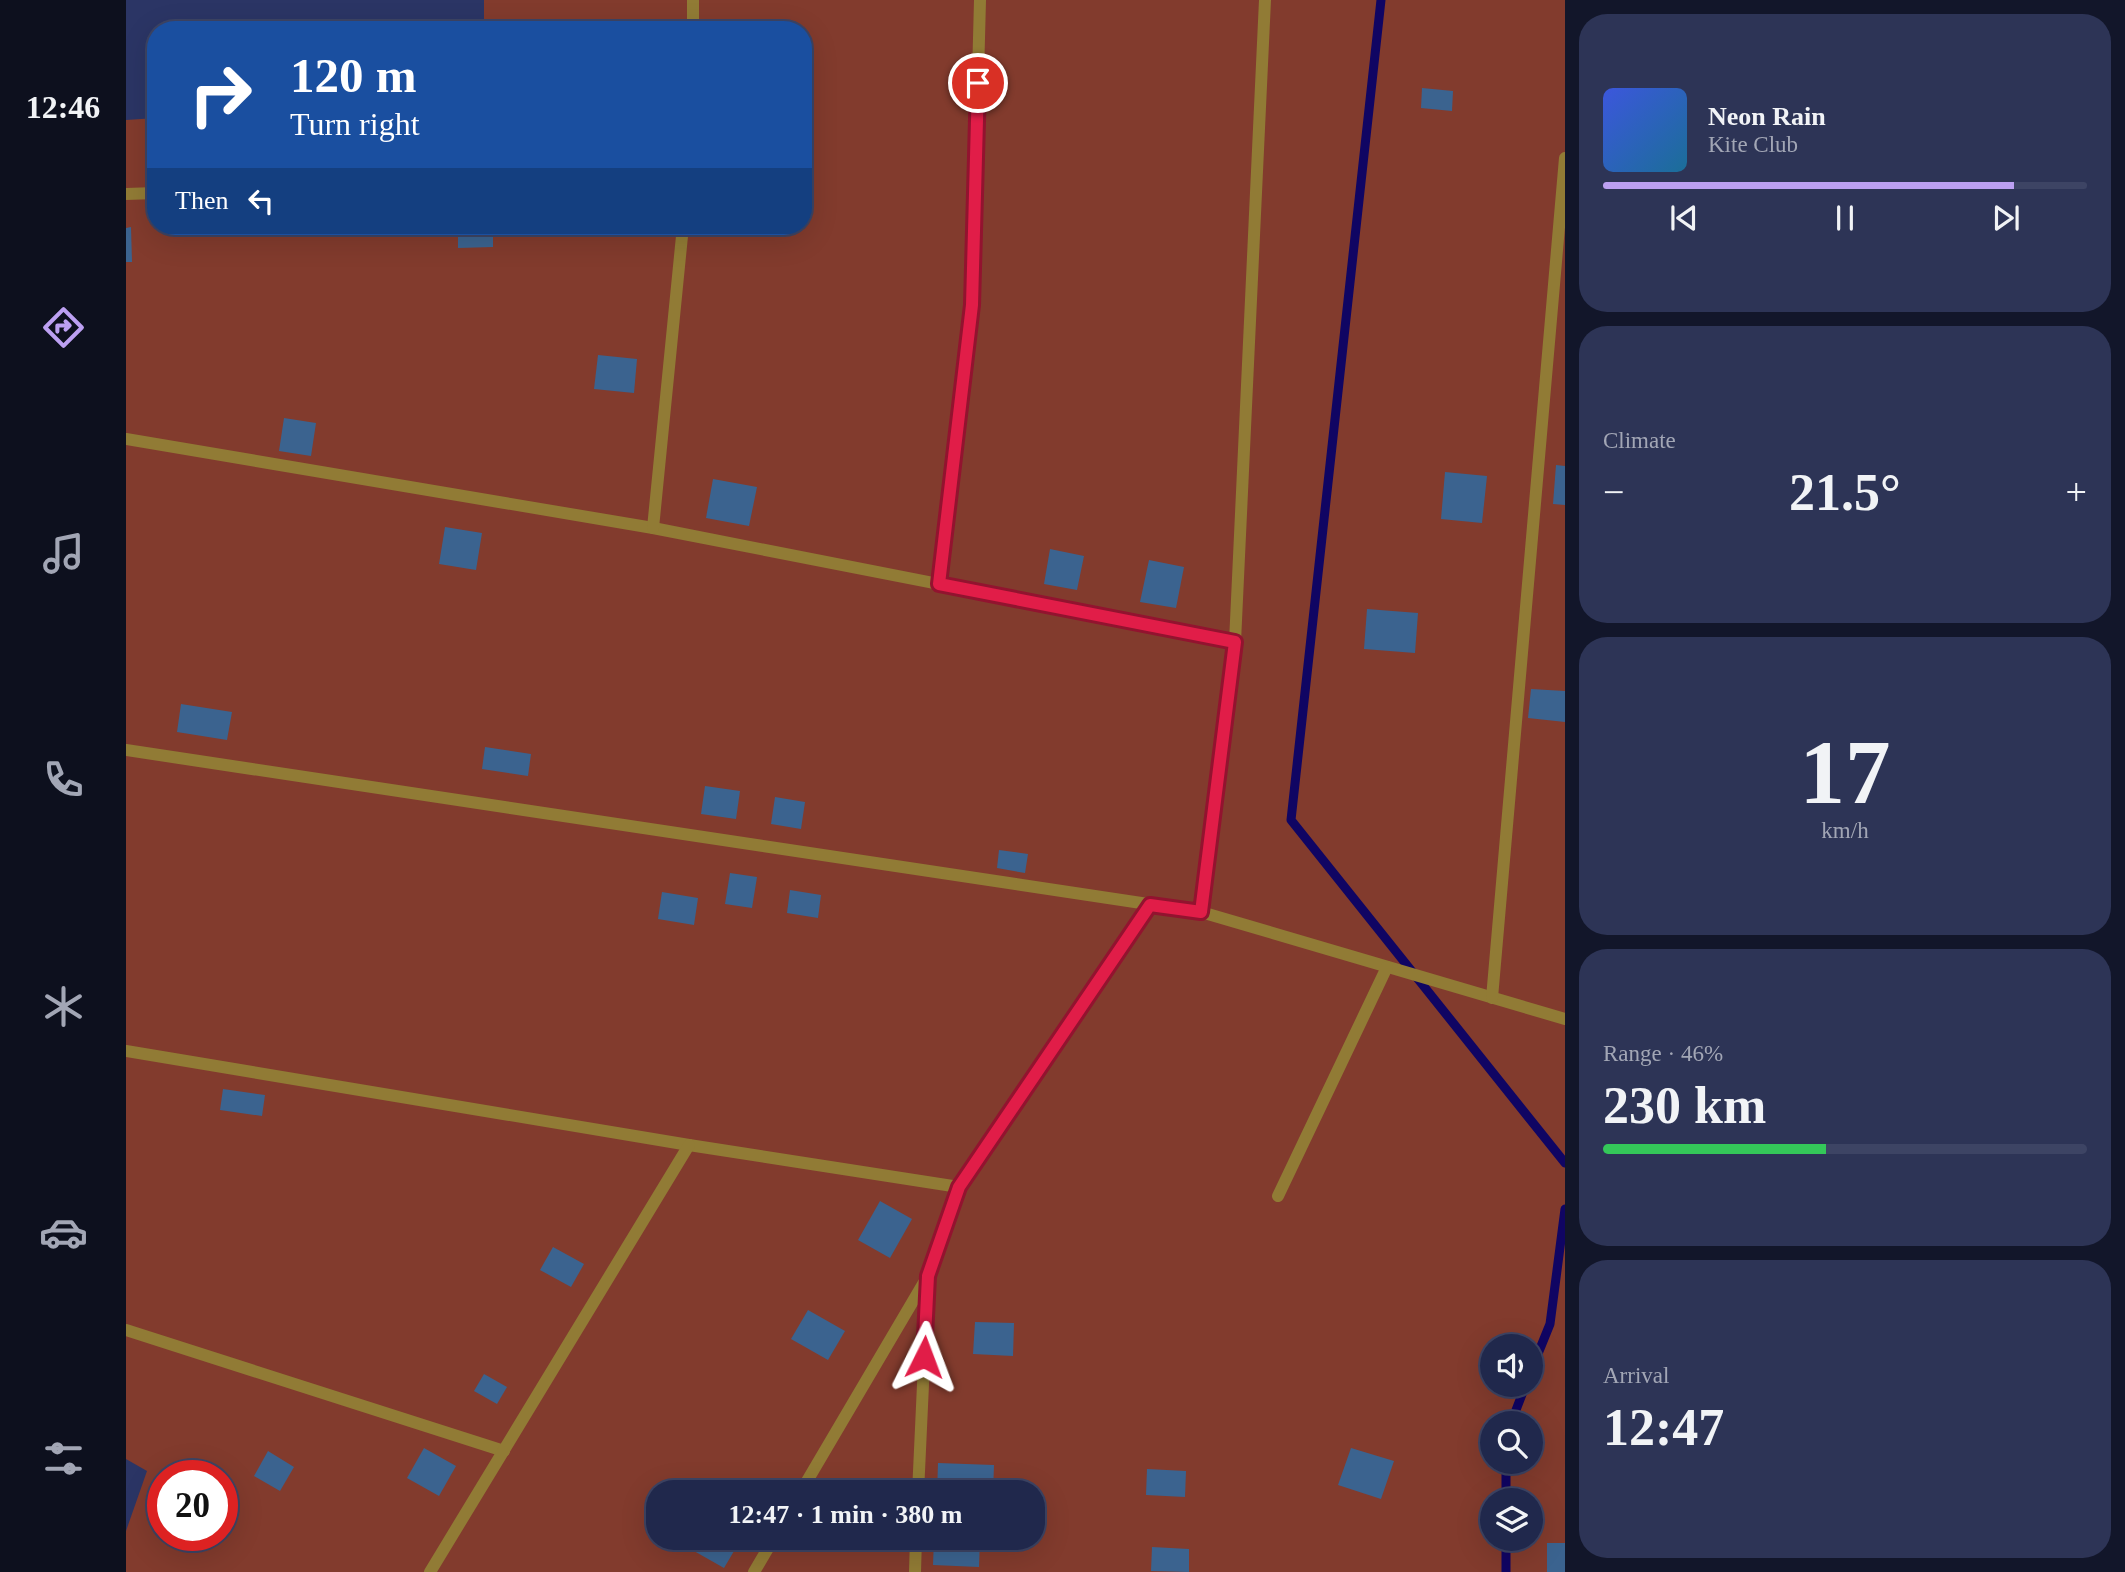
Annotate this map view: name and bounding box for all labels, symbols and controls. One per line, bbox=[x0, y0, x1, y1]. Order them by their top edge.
text: 120 m bbox=[290, 48, 417, 103]
icon: right bbox=[175, 49, 266, 140]
pin bbox=[948, 53, 1008, 113]
icon: arrive bbox=[959, 64, 997, 102]
text: 12:46 bbox=[26, 89, 100, 125]
text: Neon Rain bbox=[1708, 102, 1826, 131]
text: Turn right bbox=[290, 106, 420, 142]
text: Kite Club bbox=[1708, 132, 1798, 157]
icon: left bbox=[242, 182, 280, 220]
text: Then bbox=[175, 186, 228, 215]
icon: previous bbox=[1665, 199, 1703, 237]
icon: pause bbox=[1826, 199, 1864, 237]
icon: next bbox=[1987, 199, 2025, 237]
icon: directions bbox=[39, 303, 88, 352]
text: Climate bbox=[1603, 428, 1676, 453]
text: 21.5° bbox=[1789, 464, 1901, 521]
text: − bbox=[1603, 471, 1624, 513]
text: + bbox=[2066, 471, 2087, 513]
icon: music bbox=[39, 529, 88, 578]
text: 17 bbox=[1800, 722, 1891, 823]
icon: phone bbox=[39, 755, 88, 804]
text: km/h bbox=[1821, 818, 1869, 843]
icon: climate bbox=[39, 982, 88, 1031]
text: Range · 46% bbox=[1603, 1041, 1723, 1066]
text: 230 km bbox=[1603, 1077, 1766, 1134]
icon: car bbox=[39, 1208, 88, 1257]
position arrow bbox=[887, 1320, 961, 1394]
map controls bbox=[1480, 1334, 1543, 1551]
button: sound bbox=[1480, 1334, 1543, 1397]
text: Arrival bbox=[1603, 1363, 1669, 1388]
text: 12:47 bbox=[1603, 1399, 1724, 1456]
button: search bbox=[1480, 1411, 1543, 1474]
icon: filters bbox=[39, 1434, 88, 1483]
speed limit sign: 20 bbox=[147, 1460, 238, 1551]
button: layers bbox=[1480, 1488, 1543, 1551]
text: 12:47 · 1 min · 380 m bbox=[729, 1500, 963, 1529]

